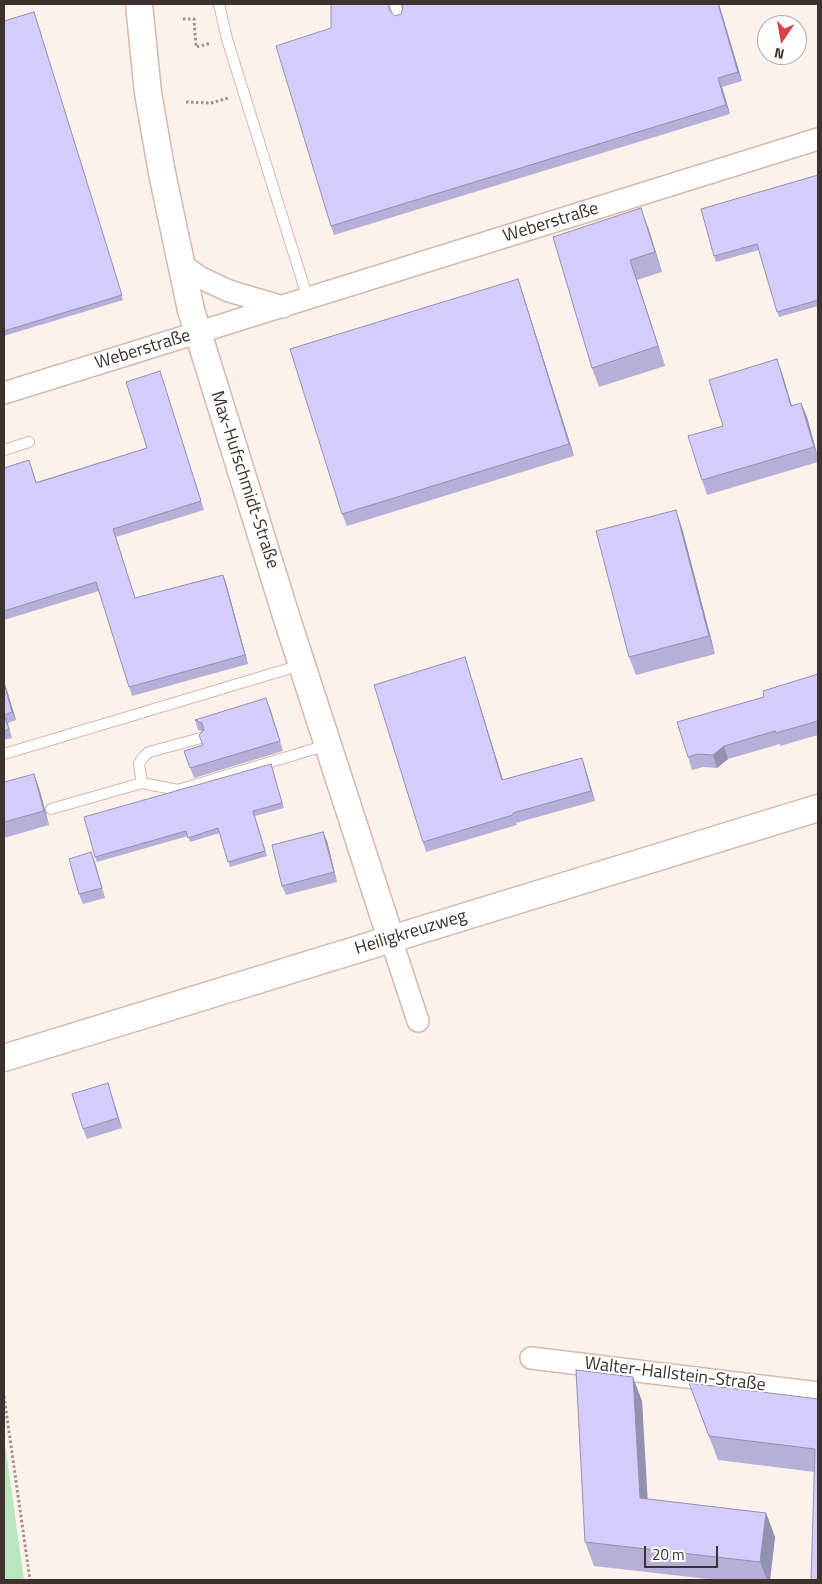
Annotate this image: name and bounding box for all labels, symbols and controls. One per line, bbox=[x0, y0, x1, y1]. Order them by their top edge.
north arrow bbox=[757, 15, 807, 65]
text: N bbox=[772, 43, 786, 65]
street label: Weberstraße bbox=[501, 198, 601, 248]
street label: Weberstraße bbox=[93, 325, 193, 375]
street label: Max-Hufschmidt-Straße bbox=[205, 388, 283, 572]
street label: Heiligkreuzweg bbox=[352, 906, 470, 960]
street label: Walter-Hallstein-Straße bbox=[583, 1353, 767, 1397]
scale bar bbox=[647, 1536, 721, 1568]
text: 20 m bbox=[652, 1543, 685, 1566]

